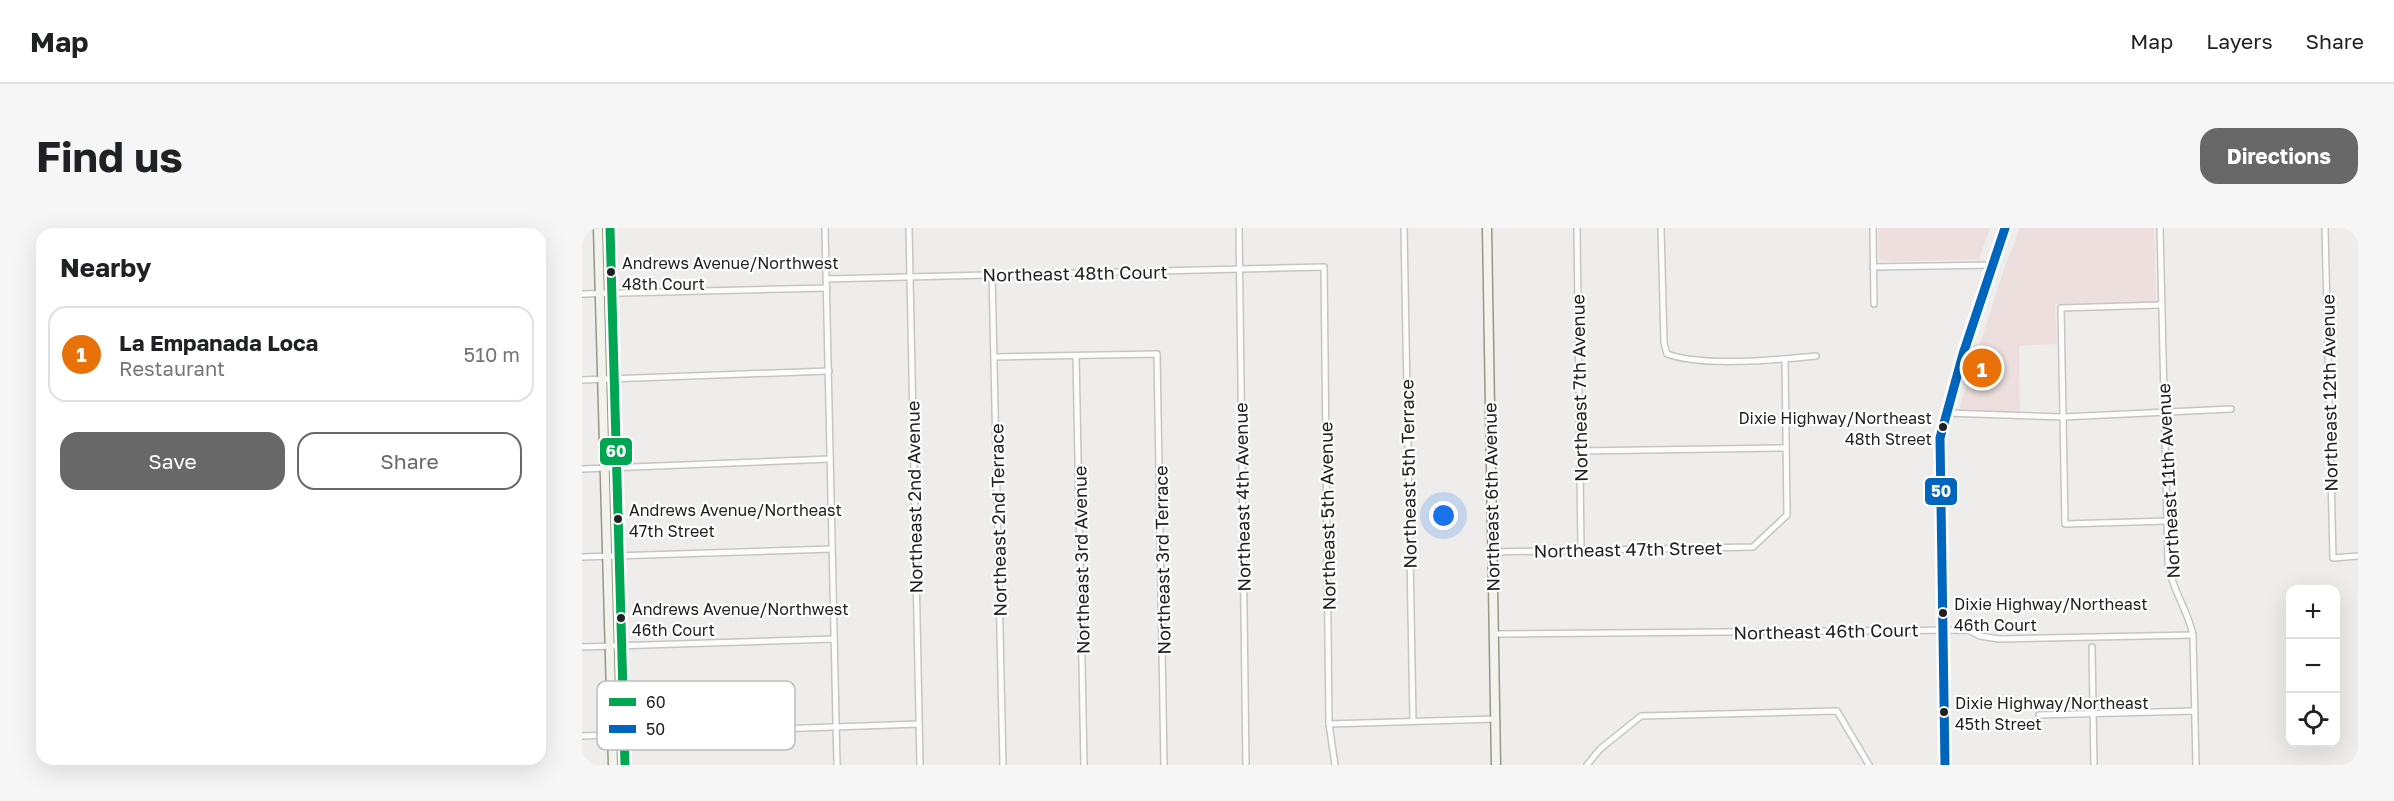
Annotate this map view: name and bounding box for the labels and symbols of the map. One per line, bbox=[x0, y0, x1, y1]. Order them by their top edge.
place label: Andrews Avenue/Northwest 48th Court bbox=[622, 253, 839, 294]
street label: Northeast 48th Court bbox=[982, 260, 1168, 286]
marker: Andrews Avenue/Northwest 48th Court bbox=[605, 266, 617, 278]
street label: Northeast 7th Avenue bbox=[1566, 294, 1592, 482]
street label: Northeast 12th Avenue bbox=[2316, 294, 2342, 492]
pin: 1 bbox=[1962, 346, 2002, 390]
street label: Northeast 5th Terrace bbox=[1395, 379, 1421, 569]
street label: Northeast 11th Avenue bbox=[2152, 383, 2184, 579]
street label: Northeast 2nd Avenue bbox=[901, 401, 927, 593]
street label: Northeast 4th Avenue bbox=[1229, 402, 1255, 592]
street label: Northeast 6th Avenue bbox=[1478, 402, 1504, 592]
place label: Dixie Highway/Northeast 48th Street bbox=[1738, 408, 1932, 449]
street label: Northeast 5th Avenue bbox=[1314, 421, 1340, 611]
marker: Dixie Highway/Northeast 48th Street bbox=[1937, 421, 1949, 433]
street label: Northeast 2nd Terrace bbox=[985, 423, 1011, 617]
line badge: 60 bbox=[599, 437, 633, 466]
text: 60 bbox=[606, 441, 626, 461]
street label: Northeast 3rd Terrace bbox=[1149, 465, 1175, 655]
street label: Northeast 3rd Avenue bbox=[1068, 466, 1094, 654]
line badge: 50 bbox=[1924, 477, 1958, 506]
text: 50 bbox=[1931, 481, 1951, 501]
place label: Andrews Avenue/Northeast 47th Street bbox=[629, 500, 842, 541]
your location bbox=[1429, 501, 1458, 530]
marker: Andrews Avenue/Northeast 47th Street bbox=[612, 513, 624, 525]
street label: Northeast 47th Street bbox=[1534, 536, 1722, 562]
place label: Dixie Highway/Northeast 46th Court bbox=[1954, 594, 2148, 635]
place label: Andrews Avenue/Northwest 46th Court bbox=[632, 599, 849, 640]
marker: Dixie Highway/Northeast 46th Court bbox=[1937, 607, 1949, 619]
marker: Andrews Avenue/Northwest 46th Court bbox=[615, 612, 627, 624]
street label: Northeast 46th Court bbox=[1733, 618, 1919, 644]
legend bbox=[597, 681, 795, 750]
text: 60 bbox=[646, 692, 666, 712]
place label: Dixie Highway/Northeast 45th Street bbox=[1955, 693, 2149, 734]
marker: Dixie Highway/Northeast 45th Street bbox=[1938, 706, 1950, 718]
text: 50 bbox=[646, 719, 665, 739]

